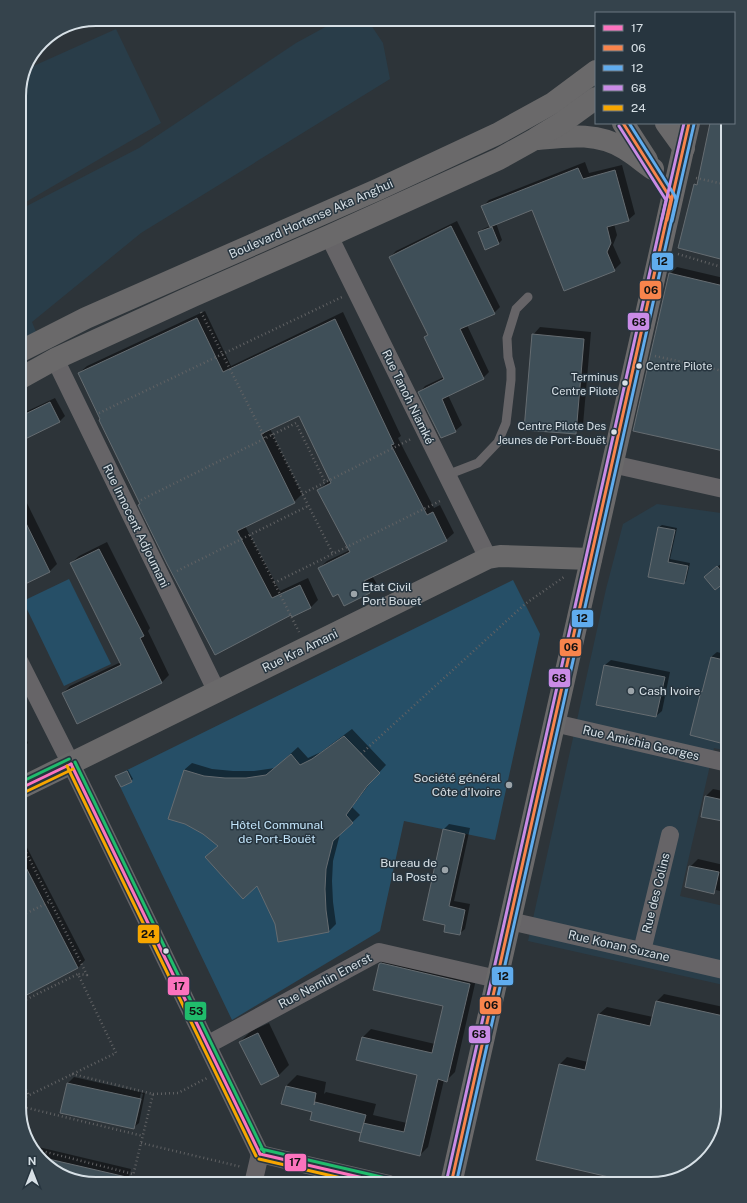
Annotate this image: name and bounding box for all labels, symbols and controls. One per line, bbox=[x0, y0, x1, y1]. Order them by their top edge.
legend bbox=[595, 12, 735, 124]
text: 17 bbox=[631, 21, 643, 35]
text: 06 bbox=[631, 41, 646, 55]
text: 12 bbox=[631, 61, 643, 75]
text: 68 bbox=[631, 81, 646, 95]
text: 24 bbox=[631, 101, 646, 115]
street label: Boulevard Hortense Aka Anghui bbox=[227, 176, 395, 262]
line badge: 12 bbox=[651, 252, 674, 271]
text: 12 bbox=[656, 255, 668, 267]
line badge: 06 bbox=[639, 280, 662, 300]
text: 06 bbox=[644, 284, 658, 296]
line badge: 68 bbox=[627, 312, 650, 331]
text: 68 bbox=[632, 316, 646, 328]
street label: Rue Tanoh Niamké bbox=[379, 347, 437, 447]
place label: Centre Pilote bbox=[646, 360, 712, 372]
marker: Centre Pilote bbox=[634, 361, 644, 371]
place label: Terminus Centre Pilote bbox=[552, 371, 618, 397]
marker: Terminus Centre Pilote bbox=[620, 378, 630, 388]
place label: Centre Pilote Des Jeunes de Port-Bouët bbox=[497, 420, 606, 446]
marker: Centre Pilote Des Jeunes de Port-Bouët bbox=[609, 427, 619, 437]
street label: Rue Innocent Adjoumani bbox=[100, 462, 172, 590]
place label: Etat Civil Port Bouet bbox=[362, 580, 422, 608]
marker: Etat Civil Port Bouet bbox=[349, 589, 359, 599]
line badge: 12 bbox=[571, 609, 594, 628]
text: 12 bbox=[576, 612, 588, 624]
street label: Rue Kra Amani bbox=[260, 627, 340, 675]
line badge: 06 bbox=[559, 638, 582, 657]
text: 06 bbox=[564, 641, 578, 653]
line badge: 68 bbox=[548, 668, 571, 688]
text: 68 bbox=[552, 672, 566, 684]
place label: Cash Ivoire bbox=[639, 684, 700, 698]
marker: Cash Ivoire bbox=[626, 686, 636, 696]
street label: Rue Amichia Georges bbox=[581, 723, 701, 763]
place label: Société général Côte d'Ivoire bbox=[414, 771, 501, 799]
marker: Société général Côte d'Ivoire bbox=[504, 780, 514, 790]
park label: Hôtel Communal de Port-Bouët bbox=[230, 818, 324, 846]
street label: Rue des Colins bbox=[639, 852, 673, 934]
place label: Bureau de la Poste bbox=[380, 856, 437, 884]
marker: Bureau de la Poste bbox=[440, 865, 450, 875]
line badge: 24 bbox=[137, 924, 160, 944]
text: 24 bbox=[141, 928, 155, 940]
street label: Rue Konan Suzane bbox=[567, 928, 671, 965]
unlabelled marker bbox=[161, 946, 171, 956]
street label: Rue Nemlin Enerst bbox=[276, 950, 374, 1011]
line badge: 12 bbox=[491, 966, 514, 986]
text: 12 bbox=[497, 970, 509, 982]
line badge: 17 bbox=[167, 976, 190, 996]
text: 17 bbox=[173, 980, 185, 992]
line badge: 06 bbox=[479, 996, 502, 1015]
text: 06 bbox=[484, 999, 498, 1011]
line badge: 53 bbox=[184, 1001, 207, 1021]
text: 53 bbox=[189, 1005, 203, 1017]
line badge: 68 bbox=[468, 1025, 491, 1044]
text: 68 bbox=[472, 1028, 486, 1040]
north arrow bbox=[12, 1151, 52, 1191]
line badge: 17 bbox=[284, 1153, 307, 1172]
text: N bbox=[28, 1155, 36, 1167]
text: 17 bbox=[289, 1156, 301, 1168]

